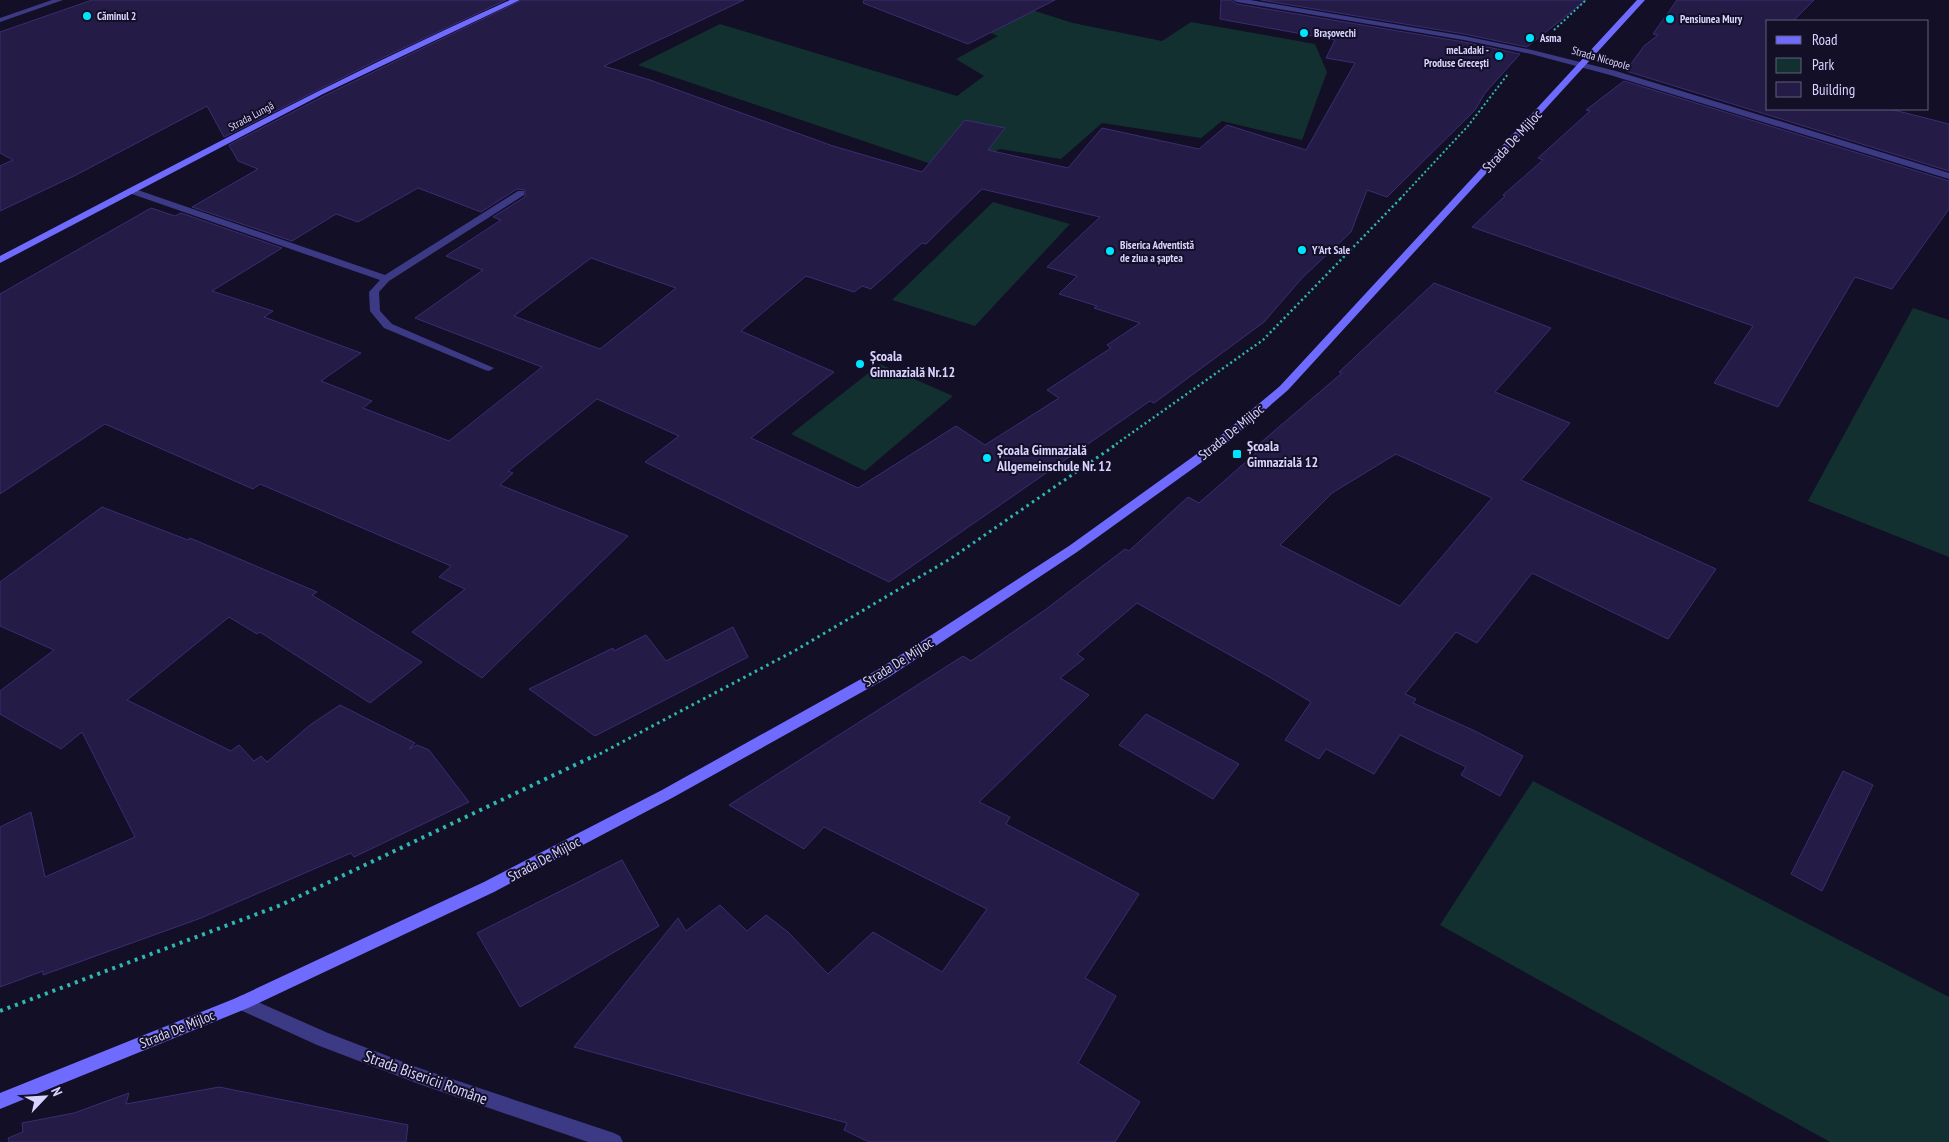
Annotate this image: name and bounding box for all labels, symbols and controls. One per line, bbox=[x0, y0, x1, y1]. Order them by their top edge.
place label: Căminul 2 bbox=[97, 9, 136, 23]
marker: Căminul 2 bbox=[81, 10, 93, 22]
place label: Pensiunea Mury bbox=[1680, 12, 1743, 26]
marker: Pensiunea Mury bbox=[1664, 13, 1676, 25]
legend bbox=[1766, 20, 1929, 110]
place label: Brașovechi bbox=[1314, 26, 1357, 40]
marker: Brașovechi bbox=[1298, 27, 1310, 39]
text: Road bbox=[1812, 30, 1838, 49]
place label: Asma bbox=[1539, 31, 1562, 45]
marker: Asma bbox=[1524, 32, 1536, 44]
place label: meLadaki - Produse Grecești bbox=[1424, 43, 1490, 70]
street label: Strada Nicopole bbox=[1570, 43, 1632, 73]
marker: meLadaki - Produse Grecești bbox=[1493, 50, 1505, 62]
text: Park bbox=[1812, 55, 1834, 74]
text: Building bbox=[1812, 80, 1855, 99]
street label: Strada Lungă bbox=[226, 98, 276, 134]
street label: Strada De Mijloc bbox=[1478, 106, 1546, 176]
place label: Biserica Adventistă de ziua a șaptea bbox=[1120, 238, 1194, 265]
place label: Y'Art Sale bbox=[1311, 243, 1350, 257]
marker: Y'Art Sale bbox=[1296, 244, 1308, 256]
marker: Biserica Adventistă de ziua a șaptea bbox=[1104, 245, 1116, 257]
place label: Școala Gimnazială Nr.12 bbox=[870, 347, 955, 381]
marker: Școala Gimnazială Nr.12 bbox=[854, 358, 866, 370]
street label: Strada De Mijloc bbox=[1195, 400, 1267, 464]
place label: Școala Gimnazială 12 bbox=[1247, 437, 1318, 471]
place label: Școala Gimnazială Allgemeinschule Nr. 12 bbox=[996, 441, 1112, 475]
marker: Școala Gimnazială 12 bbox=[1231, 448, 1243, 460]
marker: Școala Gimnazială Allgemeinschule Nr. 12 bbox=[981, 452, 993, 464]
street label: Strada De Mijloc bbox=[860, 633, 936, 691]
street label: Strada De Mijloc bbox=[505, 832, 583, 886]
street label: Strada De Mijloc bbox=[137, 1006, 217, 1052]
street label: Strada Bisericii Române bbox=[361, 1045, 491, 1109]
north arrow bbox=[20, 1072, 70, 1122]
text: N bbox=[47, 1084, 67, 1099]

